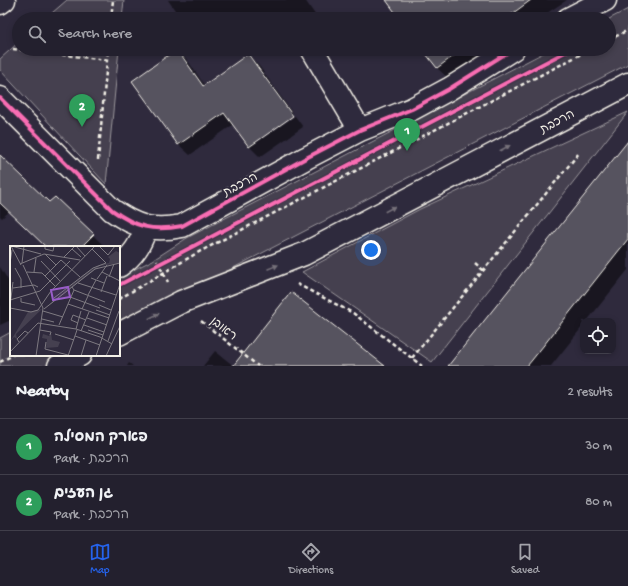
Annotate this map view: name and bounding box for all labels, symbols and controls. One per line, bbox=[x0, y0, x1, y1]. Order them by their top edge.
search box bbox=[12, 12, 616, 56]
icon: search bbox=[26, 23, 48, 45]
text: Search here bbox=[58, 25, 132, 43]
pin: 2 bbox=[69, 94, 95, 127]
street label: הרכבת bbox=[537, 108, 578, 138]
pin: 1 bbox=[394, 118, 420, 151]
one-way arrow bbox=[499, 145, 511, 152]
street label: הרכבת bbox=[220, 171, 261, 201]
one-way arrow bbox=[384, 206, 396, 212]
your location bbox=[361, 240, 381, 260]
inset map bbox=[10, 246, 120, 356]
one-way arrow bbox=[268, 263, 280, 269]
one-way arrow bbox=[148, 313, 159, 319]
street label: ראובן bbox=[207, 315, 239, 344]
map controls bbox=[580, 318, 616, 354]
button: locate bbox=[580, 318, 616, 354]
text: Nearby bbox=[16, 382, 69, 402]
text: 2 results bbox=[567, 385, 612, 400]
text: פארק המסילה bbox=[54, 429, 148, 447]
text: 1 bbox=[26, 439, 32, 454]
text: 30 m bbox=[586, 439, 612, 454]
text: Park · הרכבת bbox=[54, 452, 129, 467]
text: גן העזים bbox=[54, 485, 113, 503]
text: 2 bbox=[26, 495, 32, 510]
text: 80 m bbox=[585, 495, 612, 510]
text: Park · הרכבת bbox=[54, 508, 129, 523]
tab: Map bbox=[89, 541, 111, 577]
tab: Directions bbox=[289, 541, 333, 577]
tab: Saved bbox=[511, 541, 539, 577]

